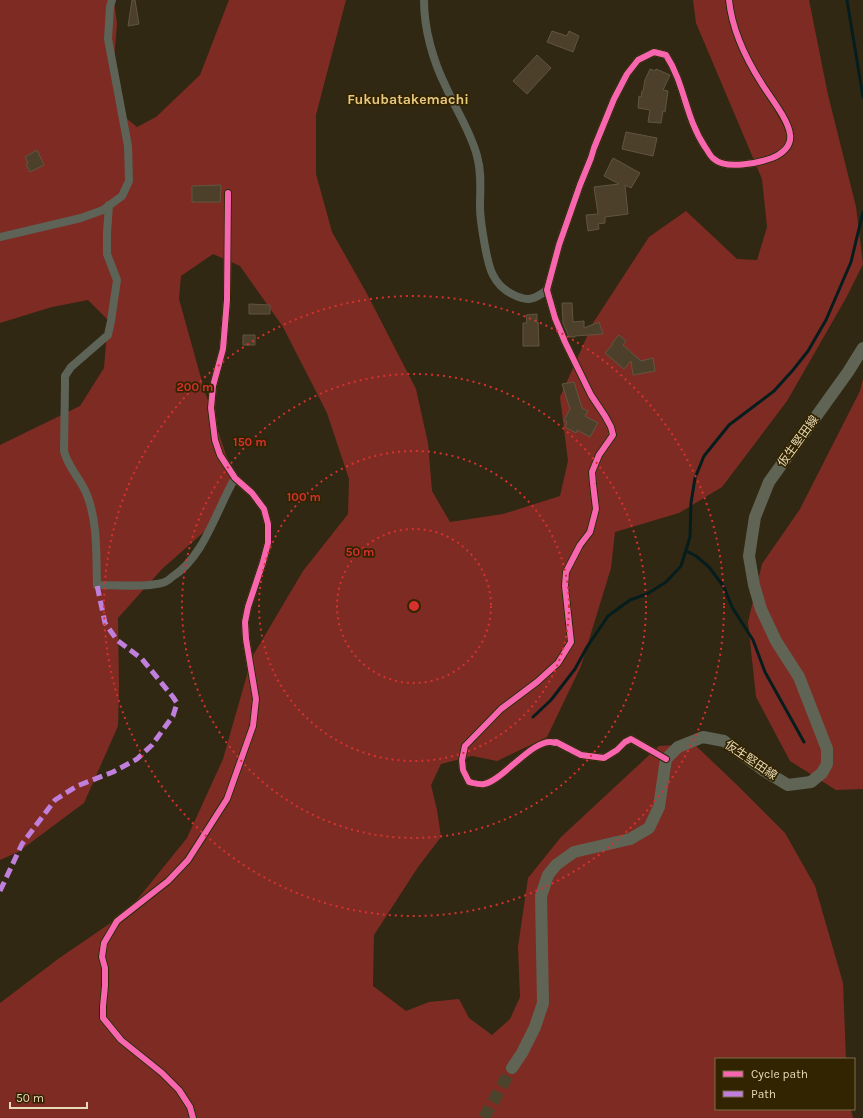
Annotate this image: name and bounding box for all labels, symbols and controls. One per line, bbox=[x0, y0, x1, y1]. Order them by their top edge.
district label: Fukubatakemachi bbox=[347, 91, 469, 108]
text: 200 m bbox=[177, 380, 213, 394]
street label: 仮生堅田線 bbox=[775, 413, 821, 469]
text: 150 m bbox=[233, 435, 267, 449]
text: 100 m bbox=[287, 490, 321, 504]
text: 50 m bbox=[346, 545, 375, 559]
centre of rings bbox=[407, 599, 421, 613]
street label: 仮生堅田線 bbox=[722, 737, 780, 783]
legend bbox=[715, 1058, 855, 1110]
text: Cycle path bbox=[751, 1067, 808, 1081]
scale bar bbox=[10, 1084, 87, 1110]
text: Path bbox=[751, 1087, 776, 1101]
text: 50 m bbox=[16, 1091, 44, 1105]

